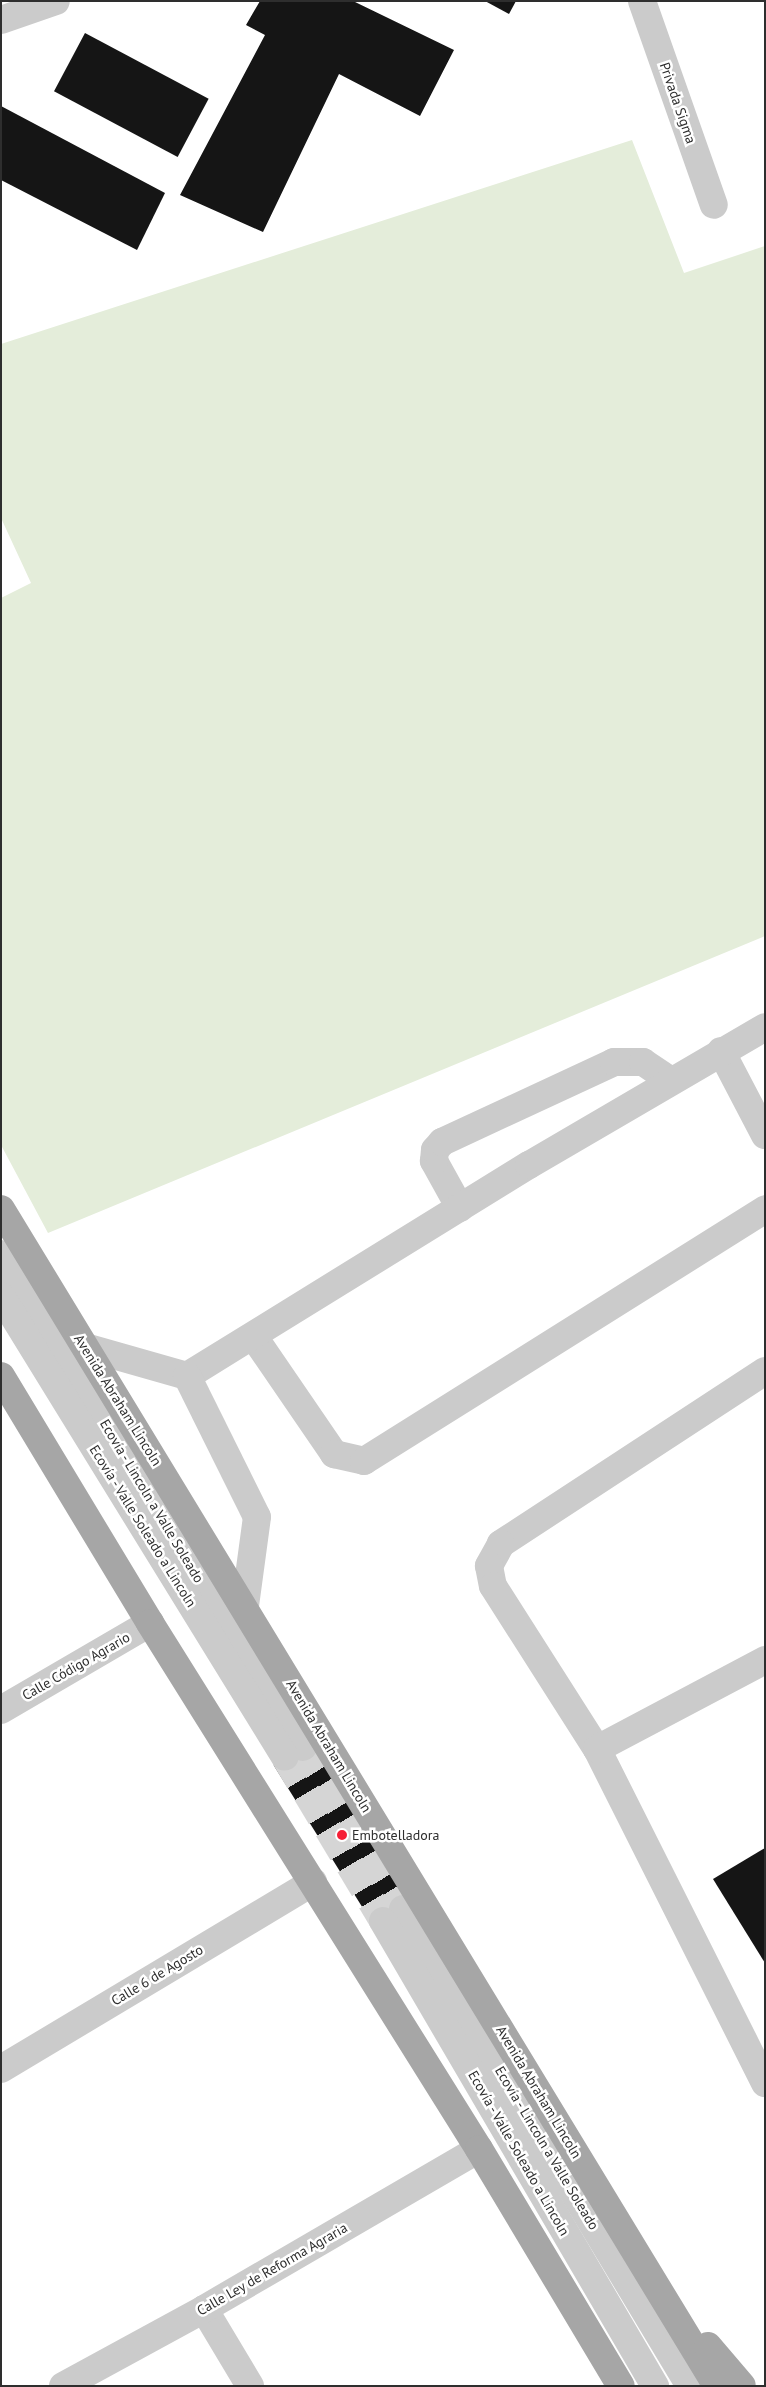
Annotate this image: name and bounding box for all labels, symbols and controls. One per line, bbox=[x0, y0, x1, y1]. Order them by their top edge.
street label: Privada Sigma bbox=[656, 60, 700, 146]
street label: Avenida Abraham Lincoln bbox=[71, 1331, 165, 1469]
street label: Ecovía - Lincoln a Valle Soleado bbox=[96, 1415, 208, 1587]
street label: Ecovía - Valle Soleado a Lincoln bbox=[85, 1441, 201, 1611]
street label: Calle Código Agrario bbox=[19, 1628, 133, 1704]
street label: Avenida Abraham Lincoln bbox=[283, 1676, 375, 1816]
place label: Embotelladora bbox=[352, 1827, 439, 1843]
marker: Embotelladora bbox=[336, 1829, 348, 1841]
street label: Calle 6 de Agosto bbox=[108, 1941, 206, 2009]
street label: Avenida Abraham Lincoln bbox=[493, 2022, 585, 2162]
street label: Ecovía - Lincoln a Valle Soleado bbox=[491, 2062, 603, 2234]
street label: Ecovía - Valle Soleado a Lincoln bbox=[464, 2066, 574, 2240]
street label: Calle Ley de Reforma Agraria bbox=[193, 2219, 351, 2319]

